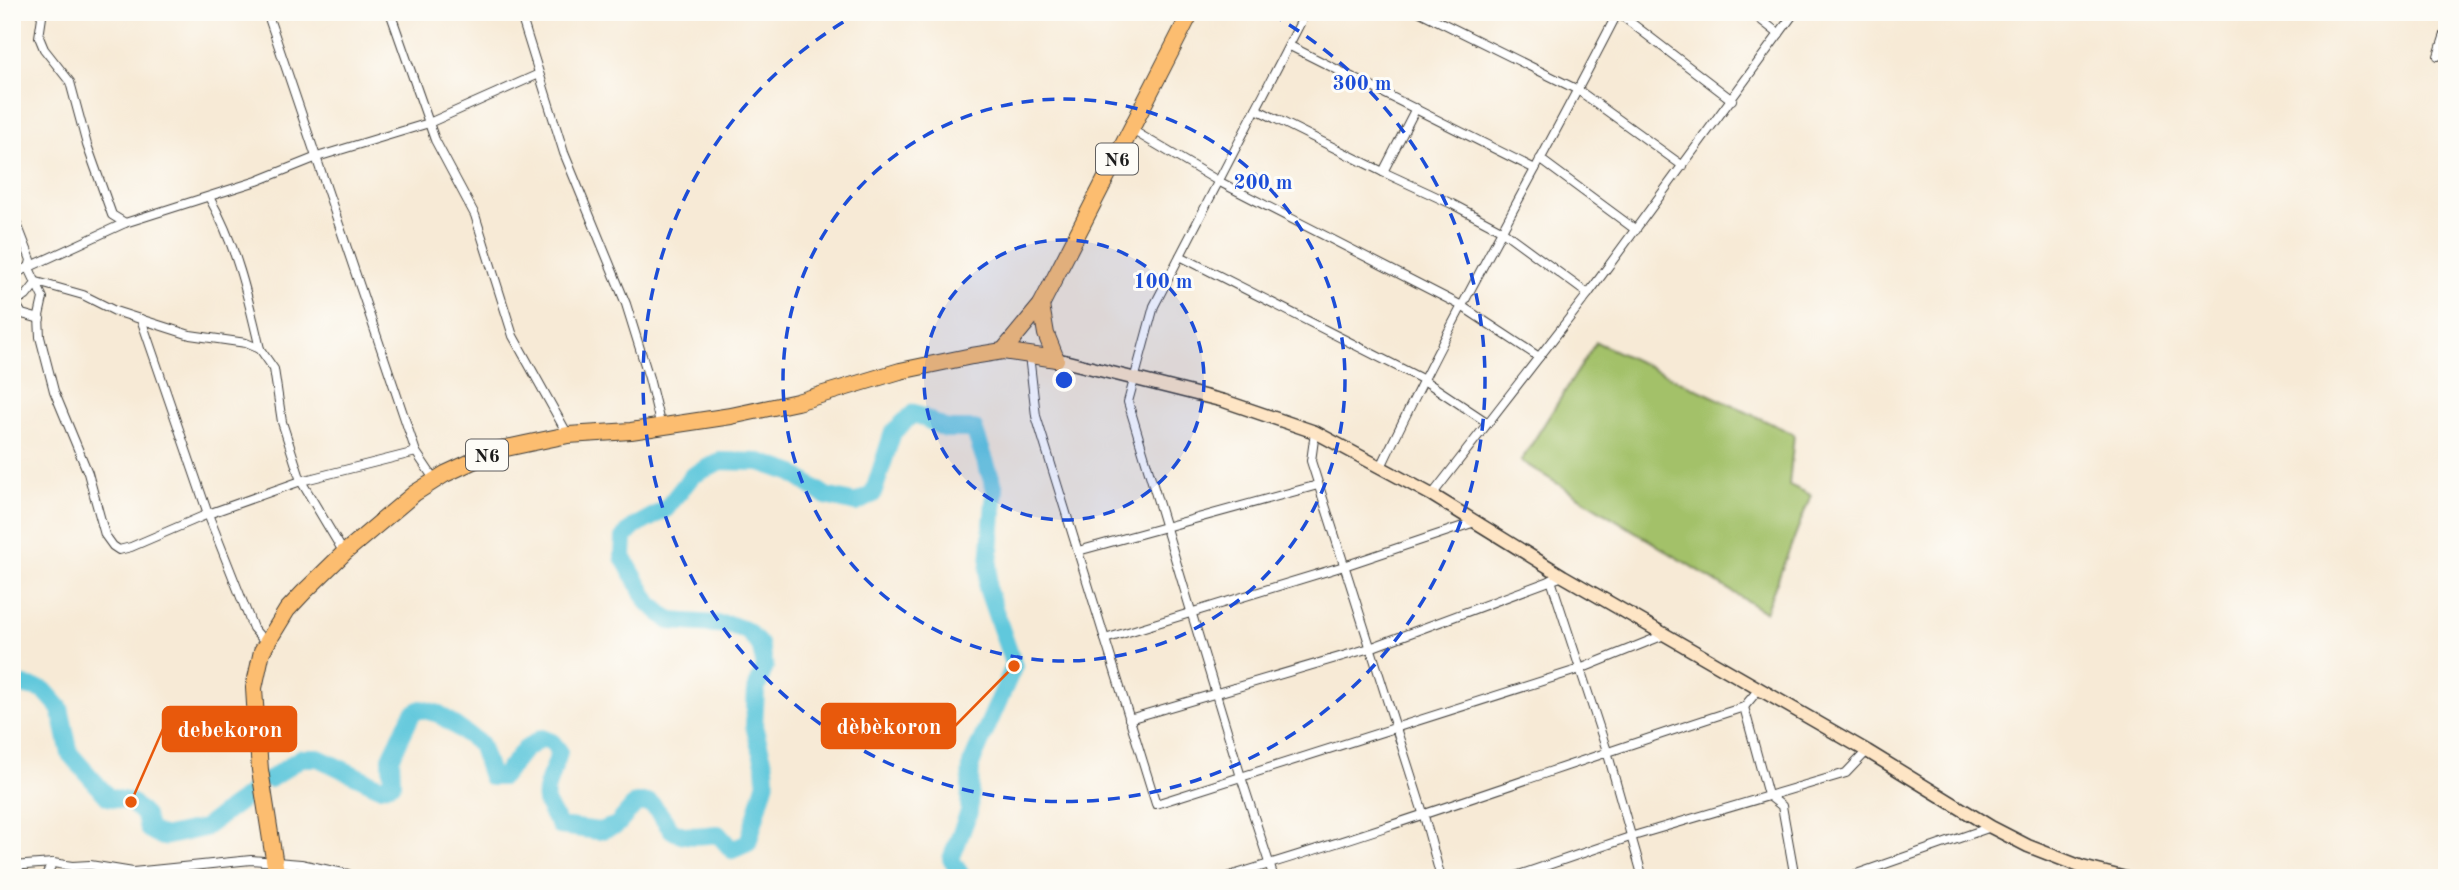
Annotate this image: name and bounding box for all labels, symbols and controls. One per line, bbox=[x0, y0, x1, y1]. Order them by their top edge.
text: 300 m bbox=[1332, 74, 1392, 95]
road number: N6 bbox=[1096, 144, 1138, 174]
text: 200 m bbox=[1233, 173, 1293, 194]
text: 100 m bbox=[1133, 272, 1193, 293]
centre of rings bbox=[1052, 368, 1076, 392]
road number: N6 bbox=[466, 440, 508, 470]
callout: dèbèkoron bbox=[822, 704, 955, 748]
callout: debekoron bbox=[163, 707, 296, 751]
text: dèbèkoron bbox=[836, 716, 942, 739]
text: debekoron bbox=[177, 719, 283, 742]

